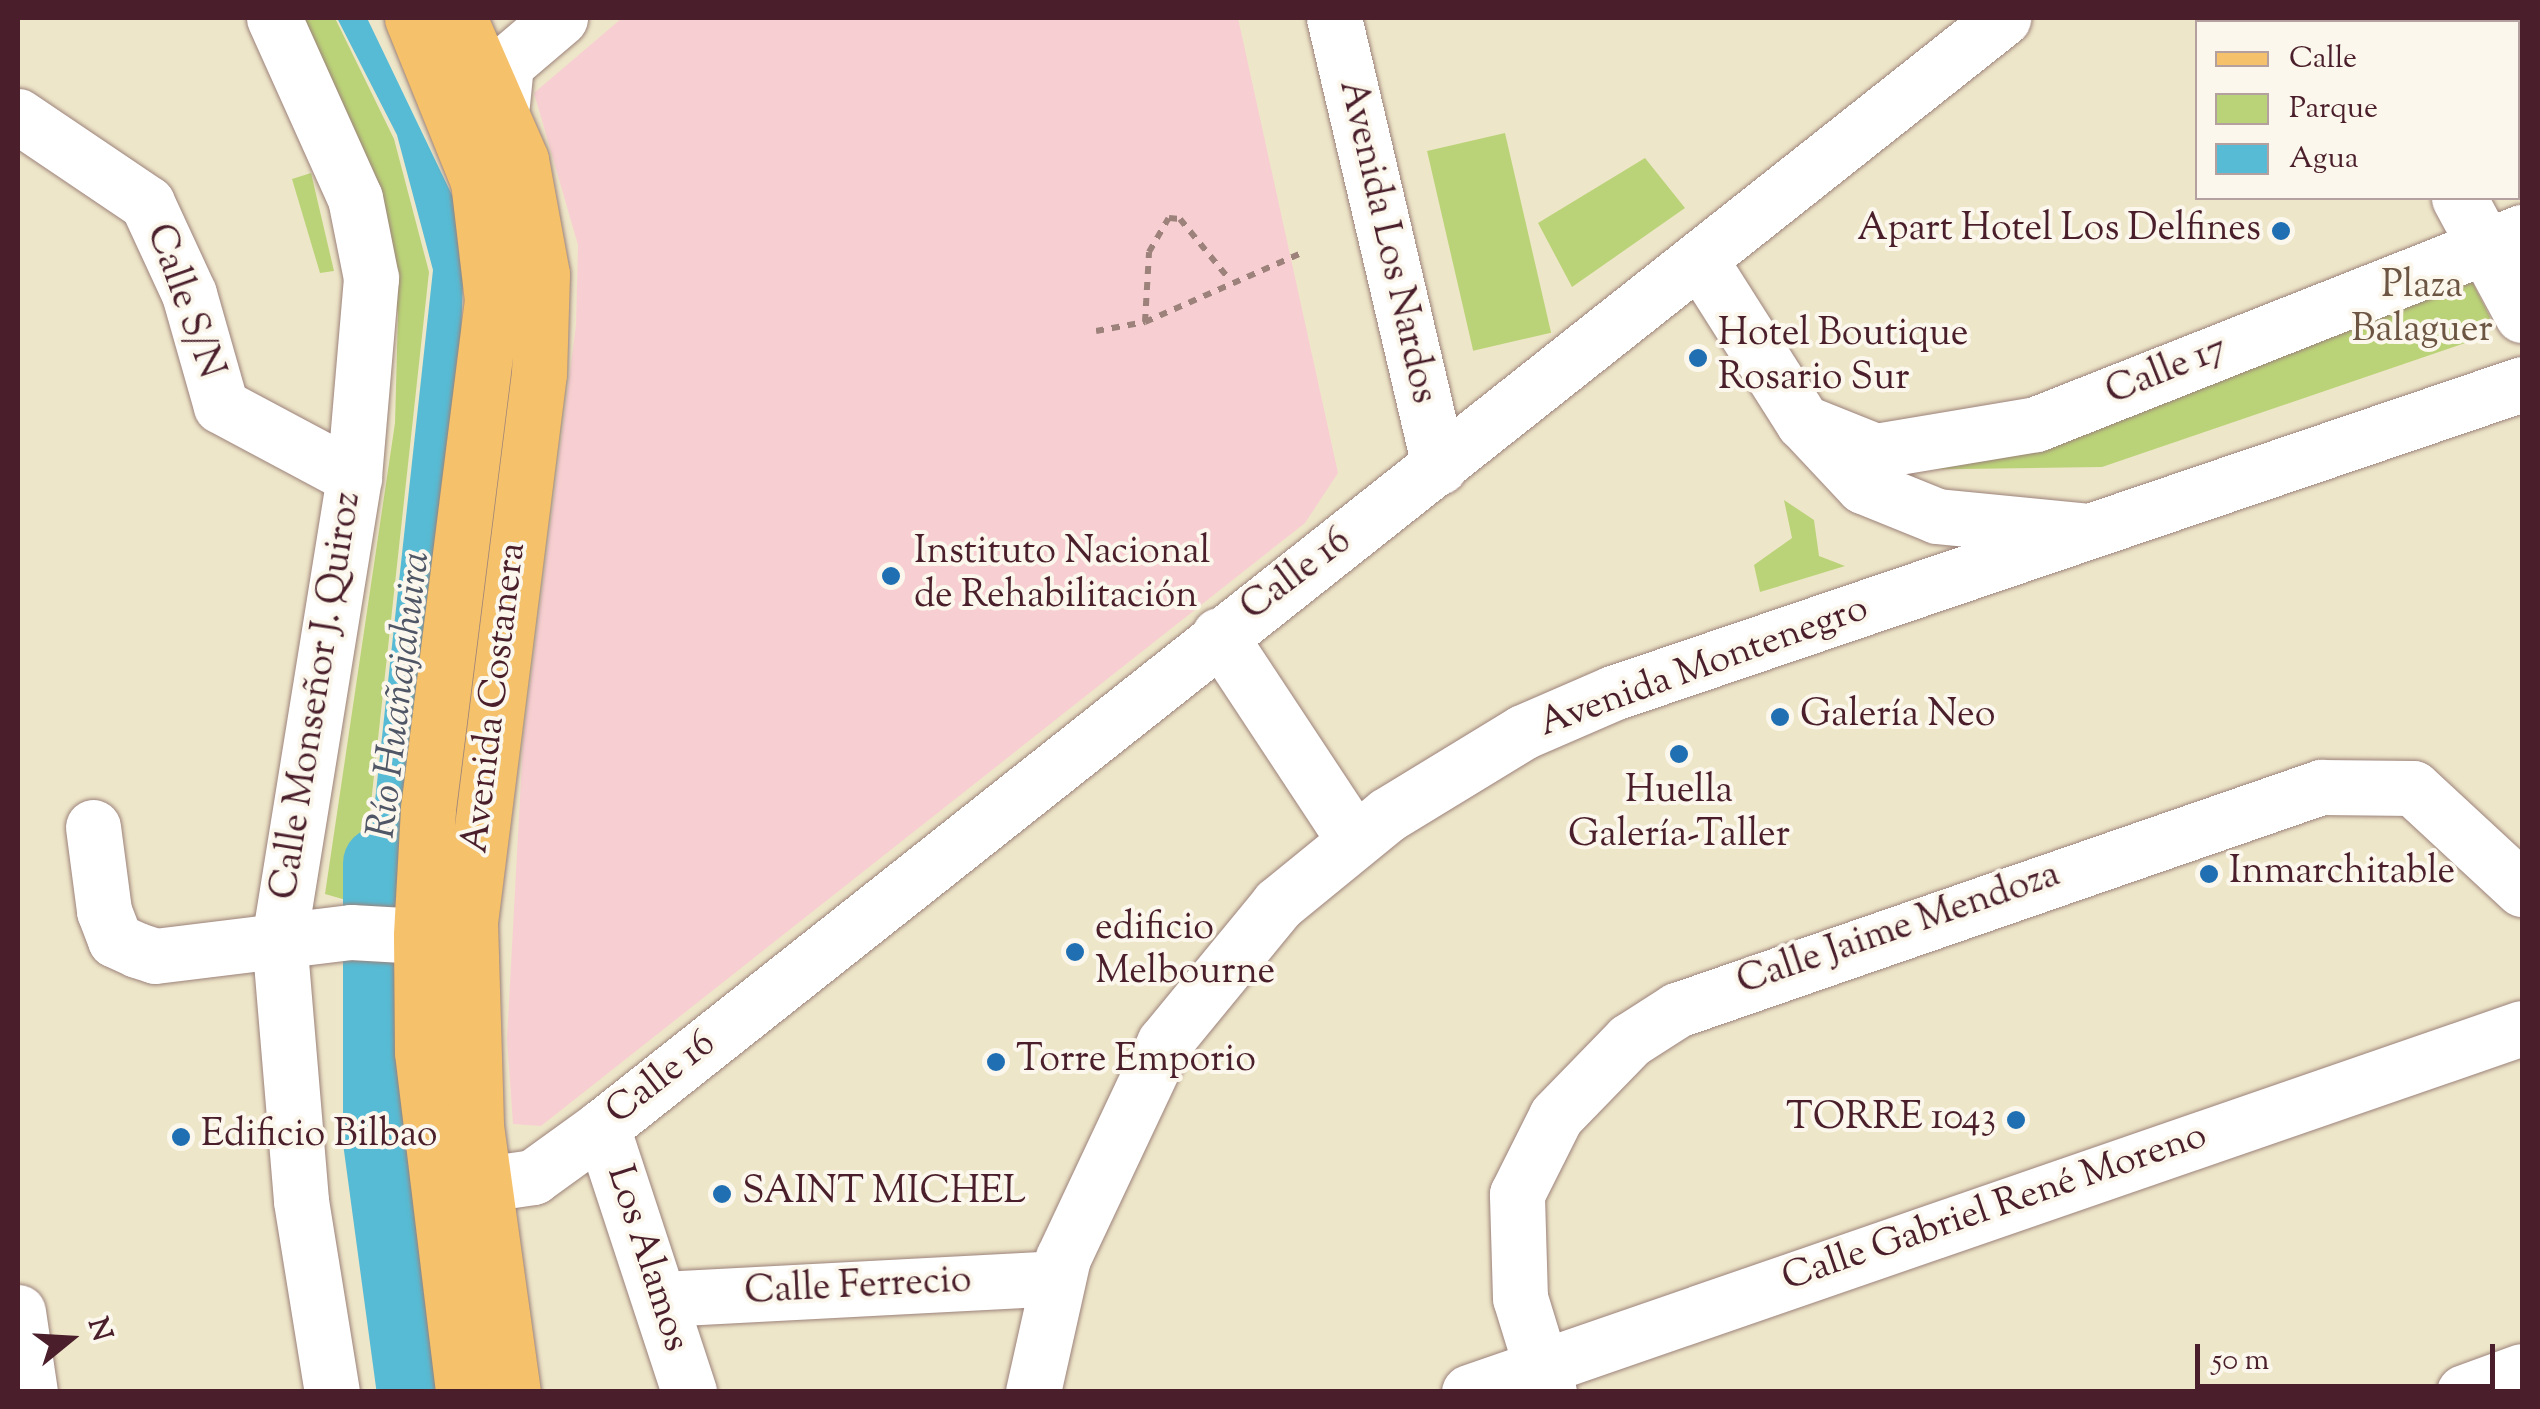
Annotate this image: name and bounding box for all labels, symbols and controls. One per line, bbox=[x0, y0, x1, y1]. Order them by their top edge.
legend bbox=[2195, 20, 2520, 200]
text: Calle bbox=[2289, 38, 2357, 81]
street label: Avenida Los Nardos bbox=[1327, 76, 1445, 408]
text: Parque bbox=[2289, 88, 2378, 131]
text: Agua bbox=[2289, 138, 2359, 181]
place label: Apart Hotel Los Delfines bbox=[1857, 208, 2261, 254]
street label: Calle S/N bbox=[134, 218, 232, 386]
marker: Apart Hotel Los Delfines bbox=[2270, 220, 2292, 242]
park label: Plaza Balaguer bbox=[2351, 265, 2493, 354]
place label: Hotel Boutique Rosario Sur bbox=[1718, 313, 1969, 402]
street label: Calle 17 bbox=[2100, 327, 2234, 417]
marker: Hotel Boutique Rosario Sur bbox=[1687, 347, 1709, 369]
street label: Calle Monseñor J. Quiroz bbox=[263, 489, 373, 903]
street label: Calle 16 bbox=[1233, 520, 1361, 632]
place label: Instituto Nacional de Rehabilitación bbox=[914, 531, 1210, 620]
street label: Avenida Costanera bbox=[454, 540, 538, 856]
water label: Río Huañajahuira bbox=[360, 549, 442, 841]
marker: Instituto Nacional de Rehabilitación bbox=[878, 563, 904, 589]
street label: Avenida Montenegro bbox=[1533, 587, 1875, 749]
place label: Galería Neo bbox=[1800, 694, 1995, 740]
marker: Galería Neo bbox=[1769, 706, 1791, 728]
marker: Huella Galería-Taller bbox=[1668, 743, 1690, 765]
place label: Huella Galería-Taller bbox=[1568, 770, 1790, 859]
place label: Inmarchitable bbox=[2229, 851, 2455, 897]
street label: Calle Jaime Mendoza bbox=[1732, 853, 2066, 1007]
marker: Inmarchitable bbox=[2198, 863, 2220, 885]
place label: edificio Melbourne bbox=[1095, 907, 1275, 996]
marker: edificio Melbourne bbox=[1064, 941, 1086, 963]
street label: Calle 16 bbox=[598, 1022, 726, 1136]
place label: Torre Emporio bbox=[1016, 1039, 1256, 1085]
marker: Torre Emporio bbox=[985, 1051, 1007, 1073]
place label: TORRE 1043 bbox=[1786, 1097, 1996, 1143]
marker: TORRE 1043 bbox=[2005, 1109, 2027, 1131]
place label: Edificio Bilbao bbox=[201, 1114, 438, 1160]
street label: Calle Gabriel René Moreno bbox=[1777, 1115, 2213, 1303]
marker: Edificio Bilbao bbox=[170, 1126, 192, 1148]
street label: Los Alamos bbox=[595, 1160, 697, 1358]
place label: SAINT MICHEL bbox=[742, 1171, 1026, 1217]
marker: SAINT MICHEL bbox=[711, 1183, 733, 1205]
street label: Calle Ferrecio bbox=[743, 1259, 973, 1317]
north arrow bbox=[20, 1289, 120, 1389]
text: N bbox=[76, 1313, 121, 1347]
scale bar bbox=[2200, 1324, 2500, 1386]
text: 50 m bbox=[2212, 1340, 2269, 1383]

